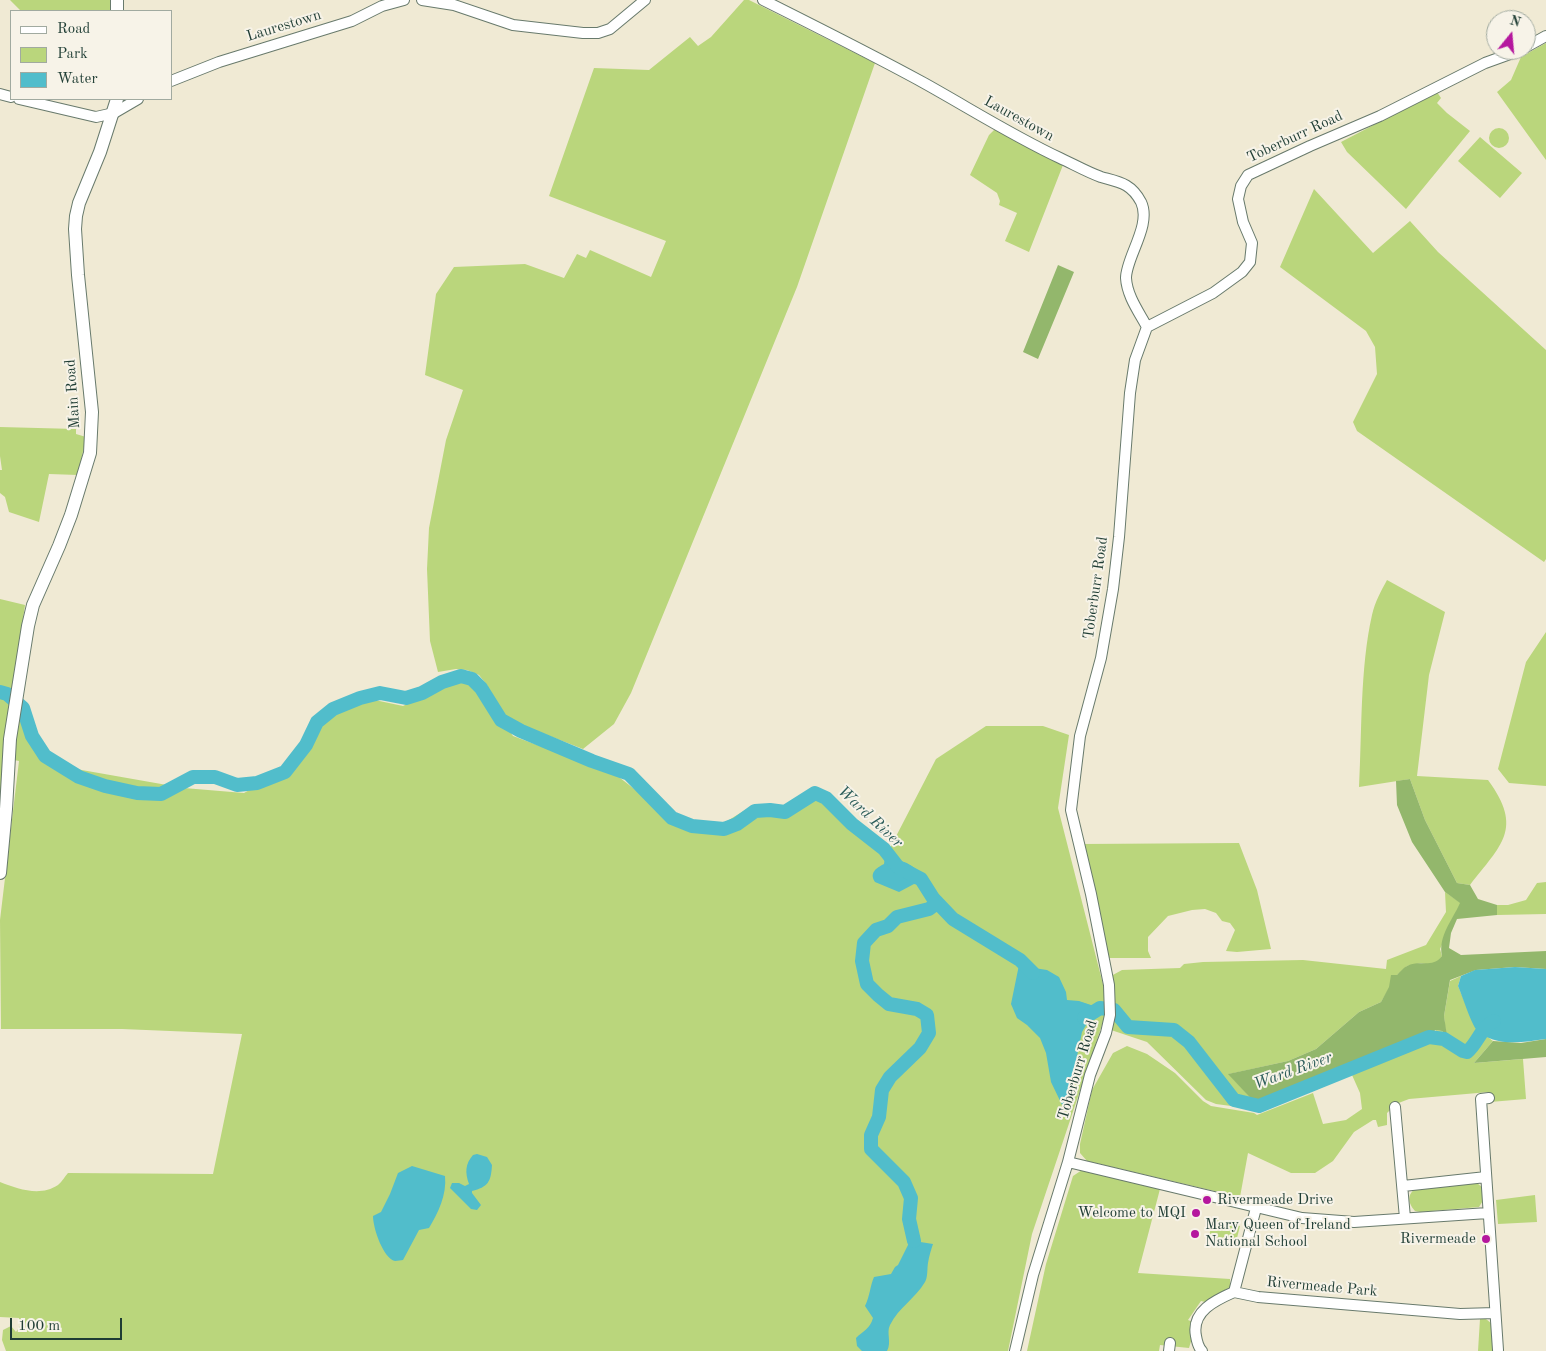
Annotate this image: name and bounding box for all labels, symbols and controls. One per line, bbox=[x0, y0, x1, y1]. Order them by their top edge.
street label: Laurestown bbox=[244, 6, 324, 46]
legend bbox=[10, 10, 172, 100]
north arrow bbox=[1486, 10, 1536, 60]
text: N bbox=[1508, 13, 1522, 30]
text: Road bbox=[57, 22, 90, 37]
text: Park bbox=[57, 47, 88, 62]
text: Water bbox=[57, 72, 98, 87]
street label: Laurestown bbox=[981, 92, 1057, 146]
street label: Toberburr Road bbox=[1244, 107, 1346, 167]
street label: Main Road bbox=[62, 359, 84, 429]
street label: Toberburr Road bbox=[1080, 536, 1112, 640]
water label: Ward River bbox=[833, 782, 907, 852]
street label: Toberburr Road bbox=[1054, 1018, 1102, 1122]
water label: Ward River bbox=[1251, 1048, 1335, 1094]
place label: Rivermeade Drive bbox=[1217, 1191, 1333, 1209]
marker: Rivermeade Drive bbox=[1201, 1194, 1213, 1206]
place label: Welcome to MQI bbox=[1078, 1204, 1186, 1222]
marker: Welcome to MQI bbox=[1190, 1207, 1202, 1219]
place label: Mary Queen of Ireland National School bbox=[1205, 1216, 1351, 1251]
marker: Mary Queen of Ireland National School bbox=[1189, 1228, 1201, 1240]
place label: Rivermeade bbox=[1400, 1230, 1476, 1248]
marker: Rivermeade bbox=[1480, 1233, 1492, 1245]
street label: Rivermeade Park bbox=[1266, 1273, 1378, 1301]
scale bar bbox=[12, 1308, 125, 1340]
text: 100 m bbox=[18, 1319, 60, 1334]

